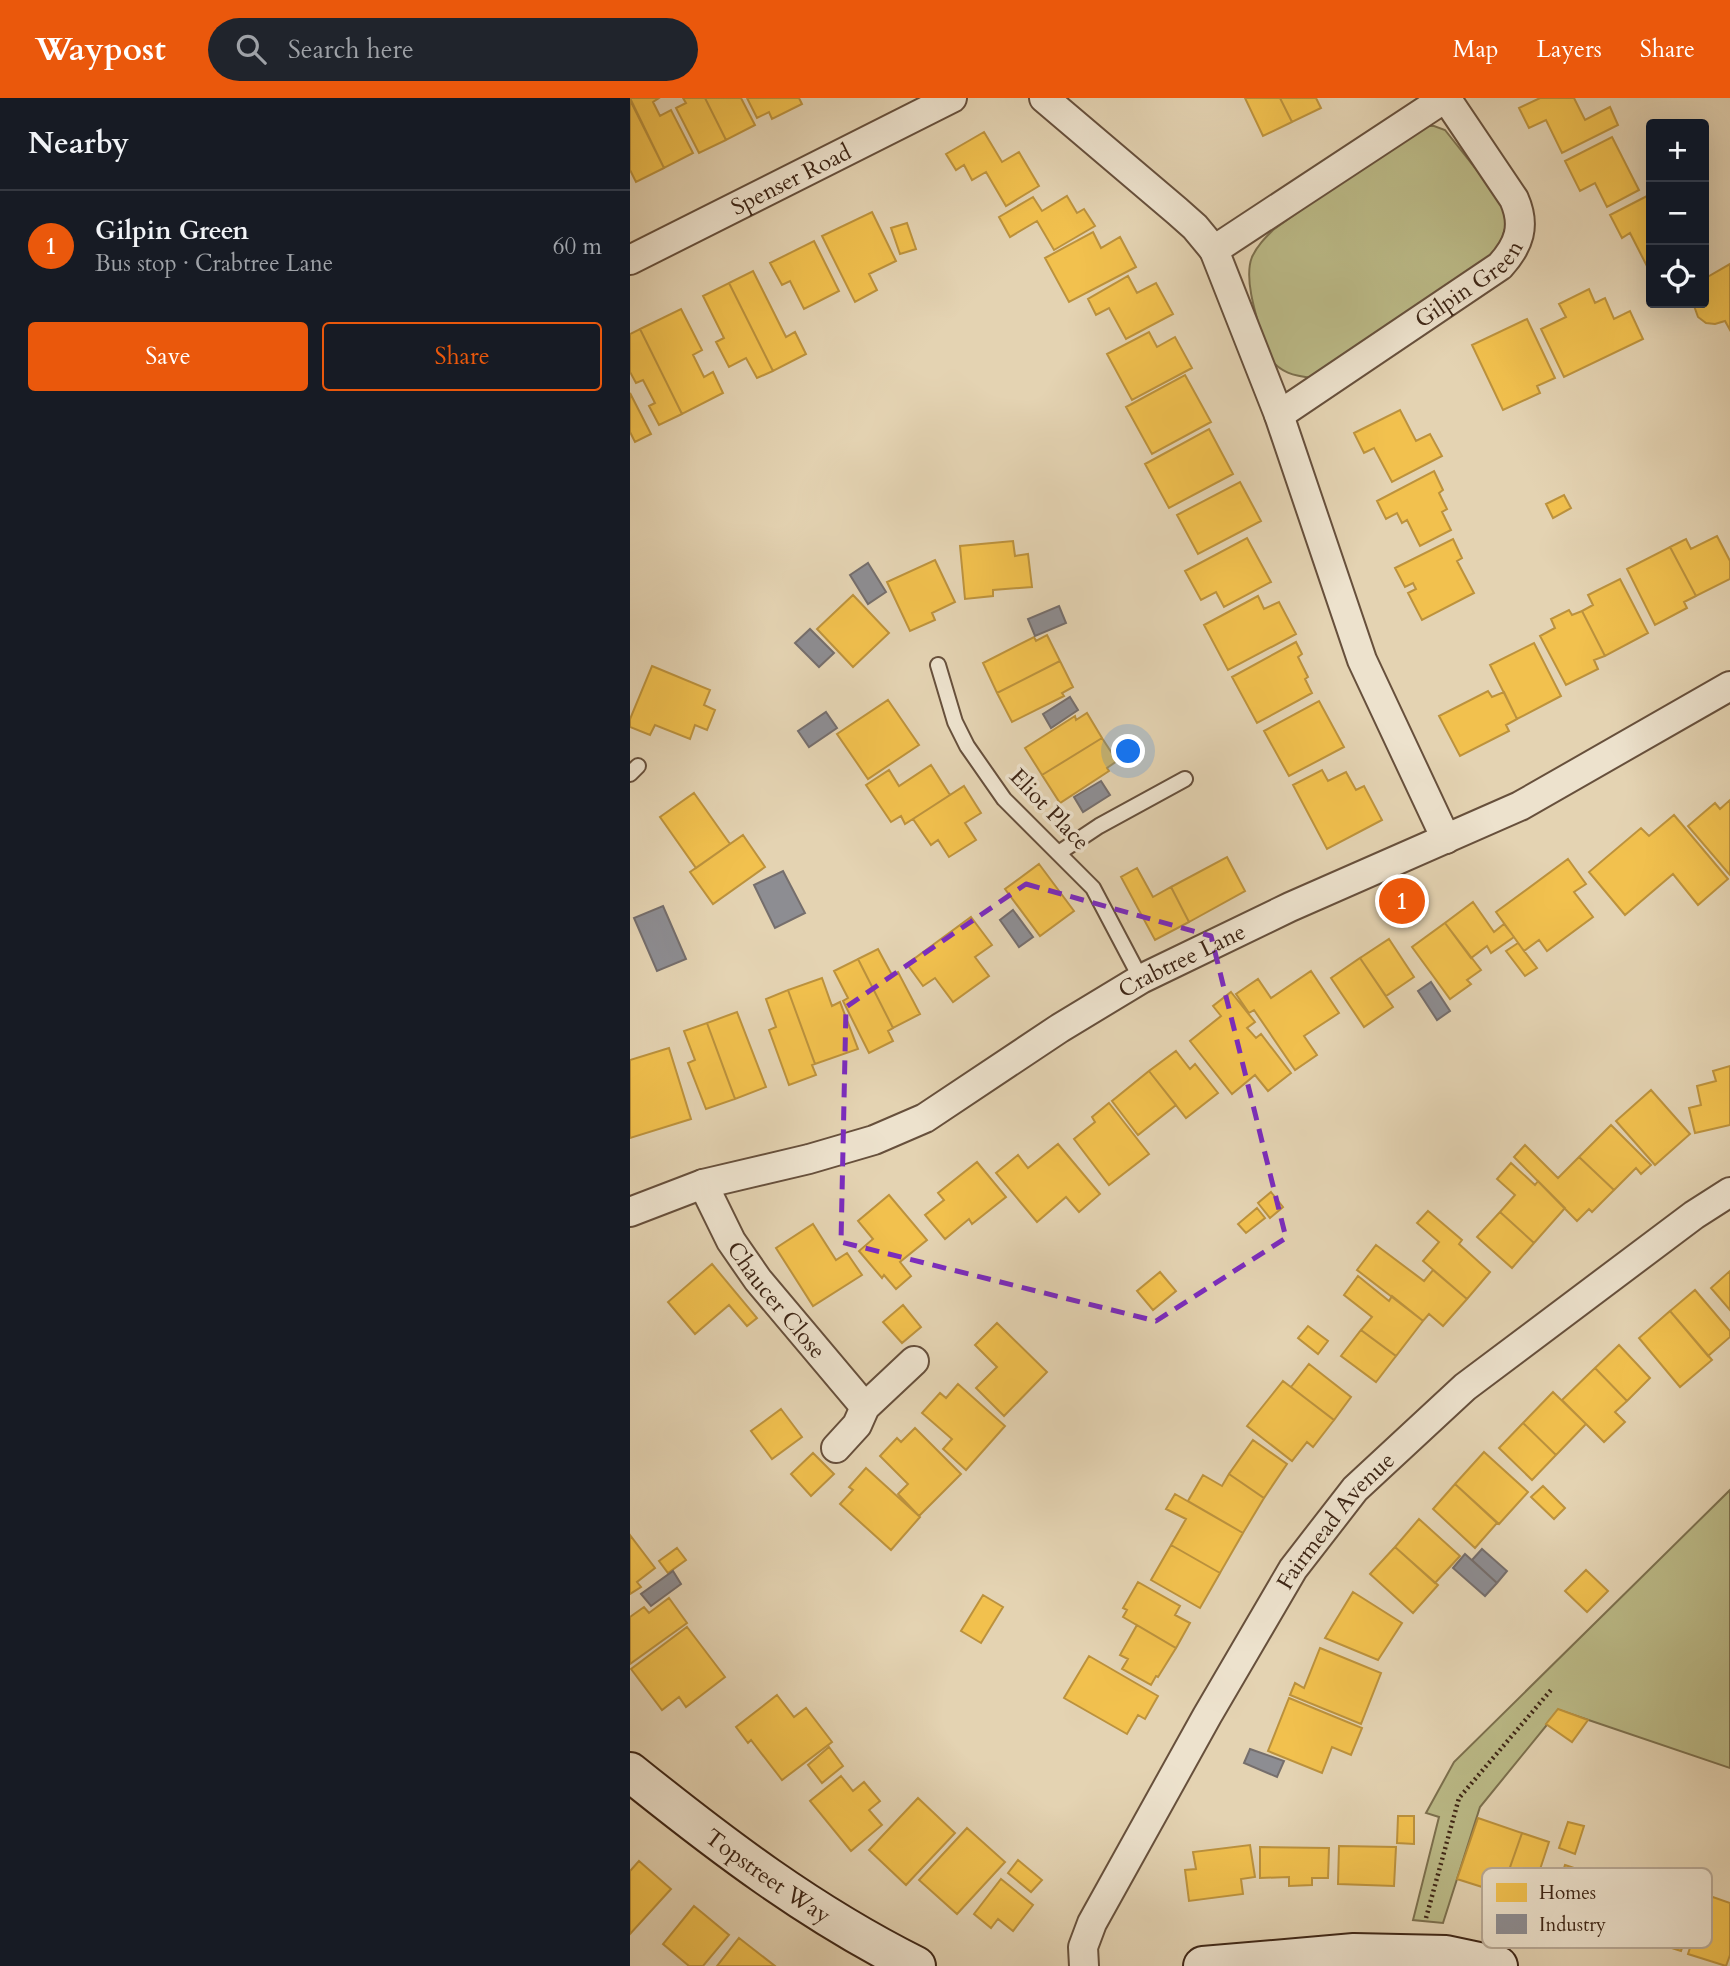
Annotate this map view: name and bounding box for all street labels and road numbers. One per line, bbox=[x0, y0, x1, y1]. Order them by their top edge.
street label: Spenser Road bbox=[726, 136, 857, 223]
street label: Gilpin Green bbox=[1409, 235, 1531, 335]
street label: Eliot Place bbox=[1003, 762, 1096, 857]
street label: Crabtree Lane bbox=[1112, 916, 1251, 1005]
street label: Chaucer Close bbox=[720, 1235, 833, 1365]
street label: Fairmead Avenue bbox=[1269, 1445, 1401, 1595]
street label: Topstreet Way bbox=[699, 1822, 837, 1931]

